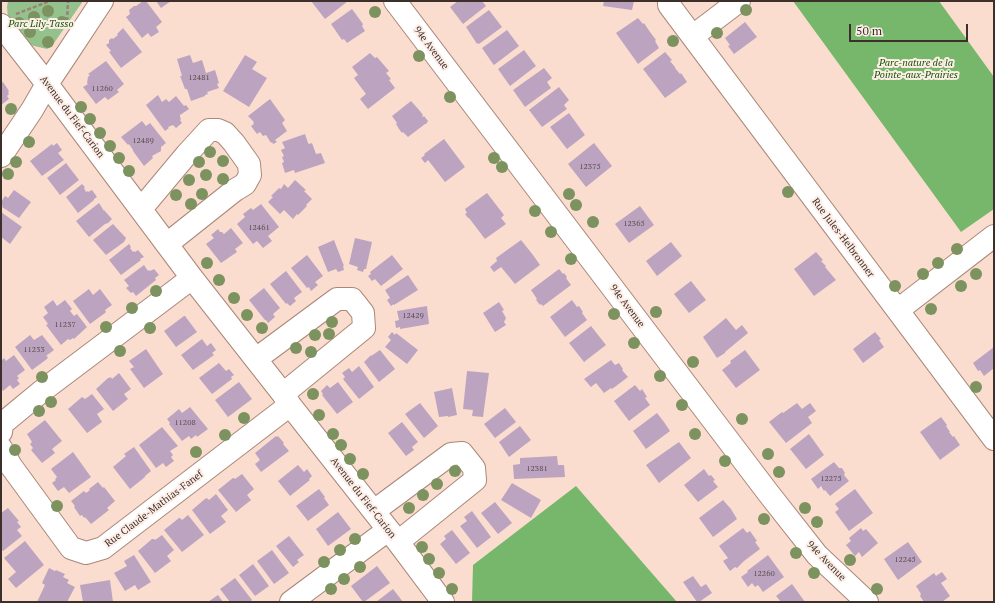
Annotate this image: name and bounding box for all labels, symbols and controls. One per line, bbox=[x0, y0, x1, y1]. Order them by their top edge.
scale bar bbox=[851, 16, 970, 42]
park label: Parc Lily-Tasso bbox=[8, 18, 74, 30]
text: 50 m bbox=[856, 23, 882, 38]
street label: 94e Avenue bbox=[411, 24, 451, 72]
park label: Parc-nature de la Pointe-aux-Prairies bbox=[874, 57, 958, 80]
house number: 12481 bbox=[188, 73, 210, 83]
street label: Avenue du Fief-Carion bbox=[37, 74, 107, 160]
house number: 11260 bbox=[91, 84, 113, 94]
house number: 12489 bbox=[132, 136, 154, 146]
house number: 12375 bbox=[579, 162, 601, 172]
street label: Rue Jules-Helbronner bbox=[809, 196, 877, 280]
house number: 12365 bbox=[623, 219, 645, 229]
house number: 12461 bbox=[248, 223, 270, 233]
street label: 94e Avenue bbox=[607, 282, 647, 330]
house number: 12429 bbox=[402, 311, 424, 321]
house number: 11237 bbox=[54, 320, 76, 330]
house number: 11233 bbox=[23, 345, 45, 355]
house number: 11208 bbox=[174, 418, 196, 428]
street label: Avenue du Fief-Carion bbox=[328, 455, 398, 541]
house number: 12381 bbox=[526, 464, 548, 474]
street label: Rue Claude-Mathias-Fanef bbox=[103, 468, 205, 550]
house number: 12275 bbox=[820, 474, 842, 484]
street label: 94e Avenue bbox=[804, 539, 848, 583]
house number: 12245 bbox=[894, 555, 916, 565]
house number: 12260 bbox=[753, 569, 775, 579]

